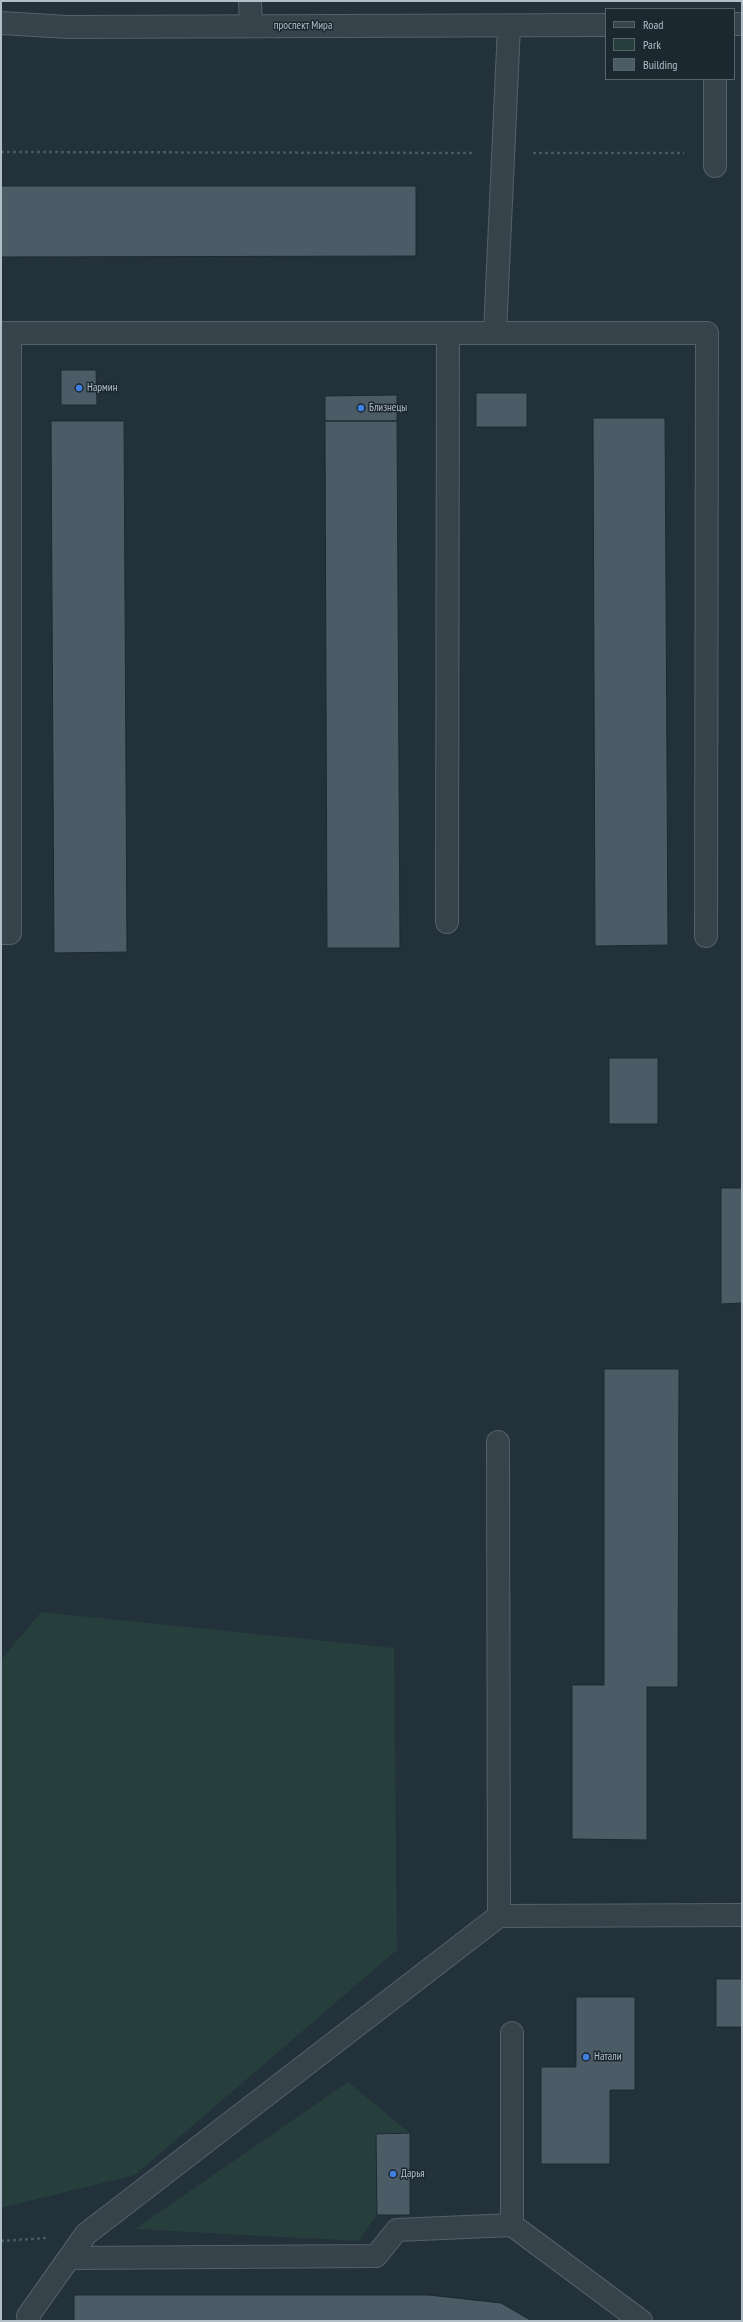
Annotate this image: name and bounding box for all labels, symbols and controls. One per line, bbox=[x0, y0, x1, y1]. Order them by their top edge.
legend bbox=[605, 8, 735, 80]
text: Road bbox=[643, 17, 663, 32]
street label: проспект Мира bbox=[274, 19, 332, 33]
text: Park bbox=[643, 37, 661, 52]
text: Building bbox=[643, 57, 678, 72]
place label: Нармин bbox=[87, 381, 117, 395]
marker: Нармин bbox=[74, 383, 84, 393]
place label: Близнецы bbox=[369, 401, 407, 415]
marker: Близнецы bbox=[356, 403, 366, 413]
place label: Натали bbox=[594, 2050, 622, 2064]
marker: Натали bbox=[581, 2052, 591, 2062]
place label: Дарья bbox=[401, 2167, 425, 2181]
marker: Дарья bbox=[388, 2169, 398, 2179]

